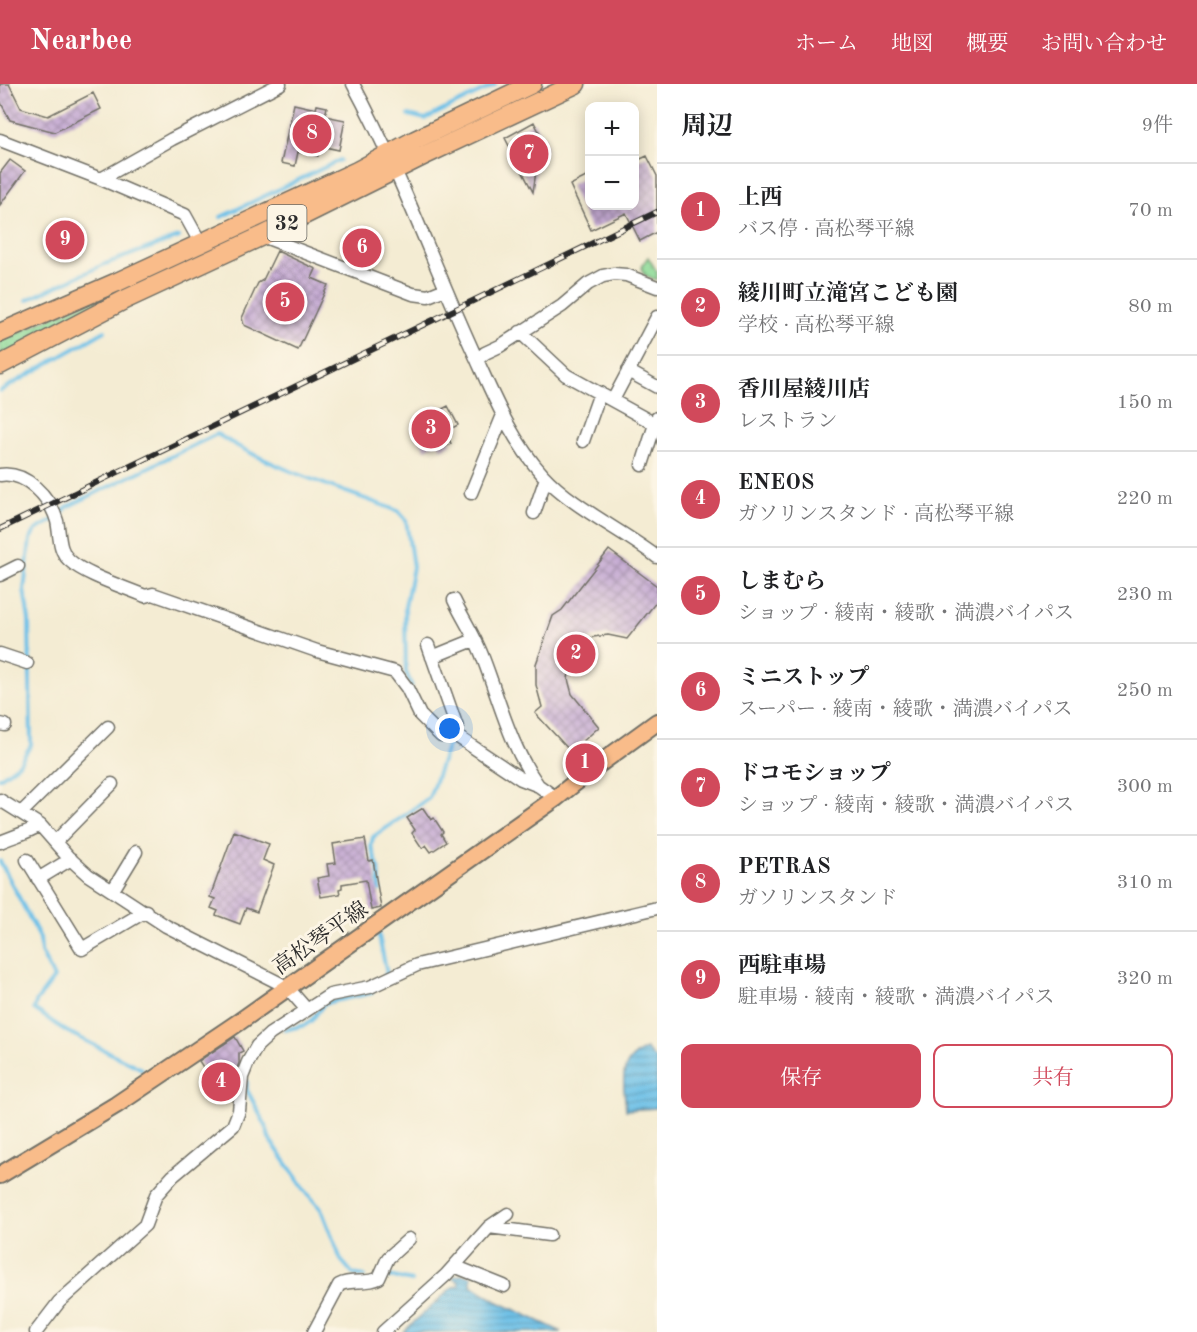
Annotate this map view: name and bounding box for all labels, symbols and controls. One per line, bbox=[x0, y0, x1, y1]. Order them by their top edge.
text: Nearbee bbox=[30, 28, 132, 56]
text: ホーム bbox=[795, 34, 858, 55]
text: 地図 bbox=[891, 34, 933, 55]
text: 概要 bbox=[966, 34, 1008, 55]
text: お問い合わせ bbox=[1041, 34, 1167, 55]
map controls bbox=[585, 102, 639, 210]
button: + bbox=[585, 102, 639, 156]
pin: 8 bbox=[292, 112, 332, 156]
text: 周辺 bbox=[681, 114, 733, 140]
text: 9件 bbox=[1141, 116, 1173, 136]
pin: 7 bbox=[510, 132, 548, 176]
button: − bbox=[585, 156, 639, 210]
text: 上西 bbox=[738, 187, 782, 209]
text: 1 bbox=[695, 201, 706, 221]
text: 70 m bbox=[1128, 201, 1173, 221]
road number: 32 bbox=[268, 205, 306, 241]
pin: 9 bbox=[46, 218, 84, 262]
text: バス停 · 高松琴平線 bbox=[738, 220, 915, 240]
pin: 6 bbox=[342, 226, 382, 270]
pin: 5 bbox=[266, 280, 304, 324]
text: 綾川町立滝宮こども園 bbox=[738, 283, 958, 305]
text: 2 bbox=[695, 297, 706, 317]
text: 80 m bbox=[1128, 297, 1173, 317]
text: 学校 · 高松琴平線 bbox=[738, 316, 895, 336]
text: 香川屋綾川店 bbox=[738, 379, 870, 401]
text: 3 bbox=[695, 393, 706, 413]
text: 150 m bbox=[1117, 393, 1173, 413]
pin: 3 bbox=[412, 406, 450, 452]
text: レストラン bbox=[738, 412, 837, 432]
text: ENEOS bbox=[738, 472, 814, 494]
text: 4 bbox=[695, 489, 706, 509]
text: 220 m bbox=[1117, 489, 1173, 509]
text: ガソリンスタンド · 高松琴平線 bbox=[738, 505, 1014, 525]
text: しまむら bbox=[738, 571, 826, 593]
text: 5 bbox=[695, 585, 706, 605]
text: 230 m bbox=[1117, 585, 1173, 605]
text: ショップ · 綾南・綾歌・満濃バイパス bbox=[738, 604, 1074, 624]
pin: 2 bbox=[556, 632, 596, 676]
text: ミニストップ bbox=[738, 667, 869, 689]
text: 6 bbox=[695, 681, 706, 701]
text: 250 m bbox=[1117, 681, 1173, 701]
text: スーパー · 綾南・綾歌・満濃バイパス bbox=[738, 700, 1072, 720]
your location bbox=[435, 714, 464, 743]
pin: 1 bbox=[566, 740, 604, 786]
text: ドコモショップ bbox=[738, 763, 891, 785]
text: 7 bbox=[695, 777, 706, 797]
text: 300 m bbox=[1117, 777, 1173, 797]
text: ショップ · 綾南・綾歌・満濃バイパス bbox=[738, 796, 1074, 816]
text: PETRAS bbox=[738, 856, 831, 878]
text: 8 bbox=[695, 873, 706, 893]
text: 310 m bbox=[1117, 873, 1173, 893]
text: ガソリンスタンド bbox=[738, 889, 897, 909]
street label: 高松琴平線 bbox=[269, 896, 373, 979]
text: 西駐車場 bbox=[738, 955, 826, 977]
text: 9 bbox=[695, 969, 706, 989]
text: 320 m bbox=[1117, 969, 1173, 989]
text: 駐車場 · 綾南・綾歌・満濃バイパス bbox=[738, 988, 1054, 1008]
button: 保存 bbox=[681, 1044, 921, 1108]
button: 共有 bbox=[933, 1044, 1173, 1108]
pin: 4 bbox=[202, 1060, 240, 1104]

